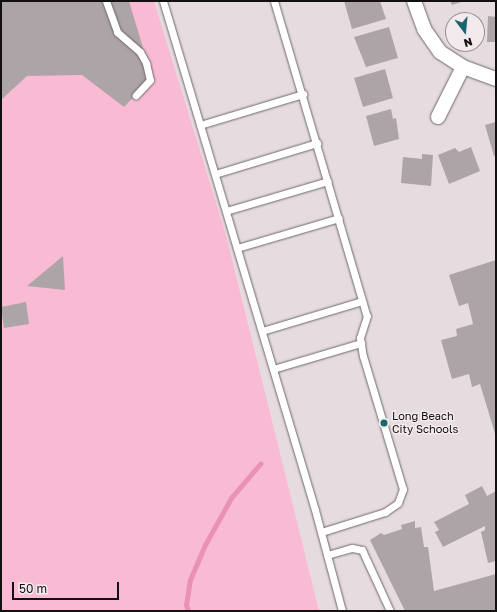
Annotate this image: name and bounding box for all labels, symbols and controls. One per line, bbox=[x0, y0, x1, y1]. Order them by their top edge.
north arrow bbox=[445, 12, 485, 52]
text: N bbox=[462, 36, 474, 50]
place label: Long Beach City Schools bbox=[392, 410, 458, 436]
marker: Long Beach City Schools bbox=[379, 418, 389, 428]
scale bar bbox=[14, 574, 121, 600]
text: 50 m bbox=[19, 581, 47, 596]

